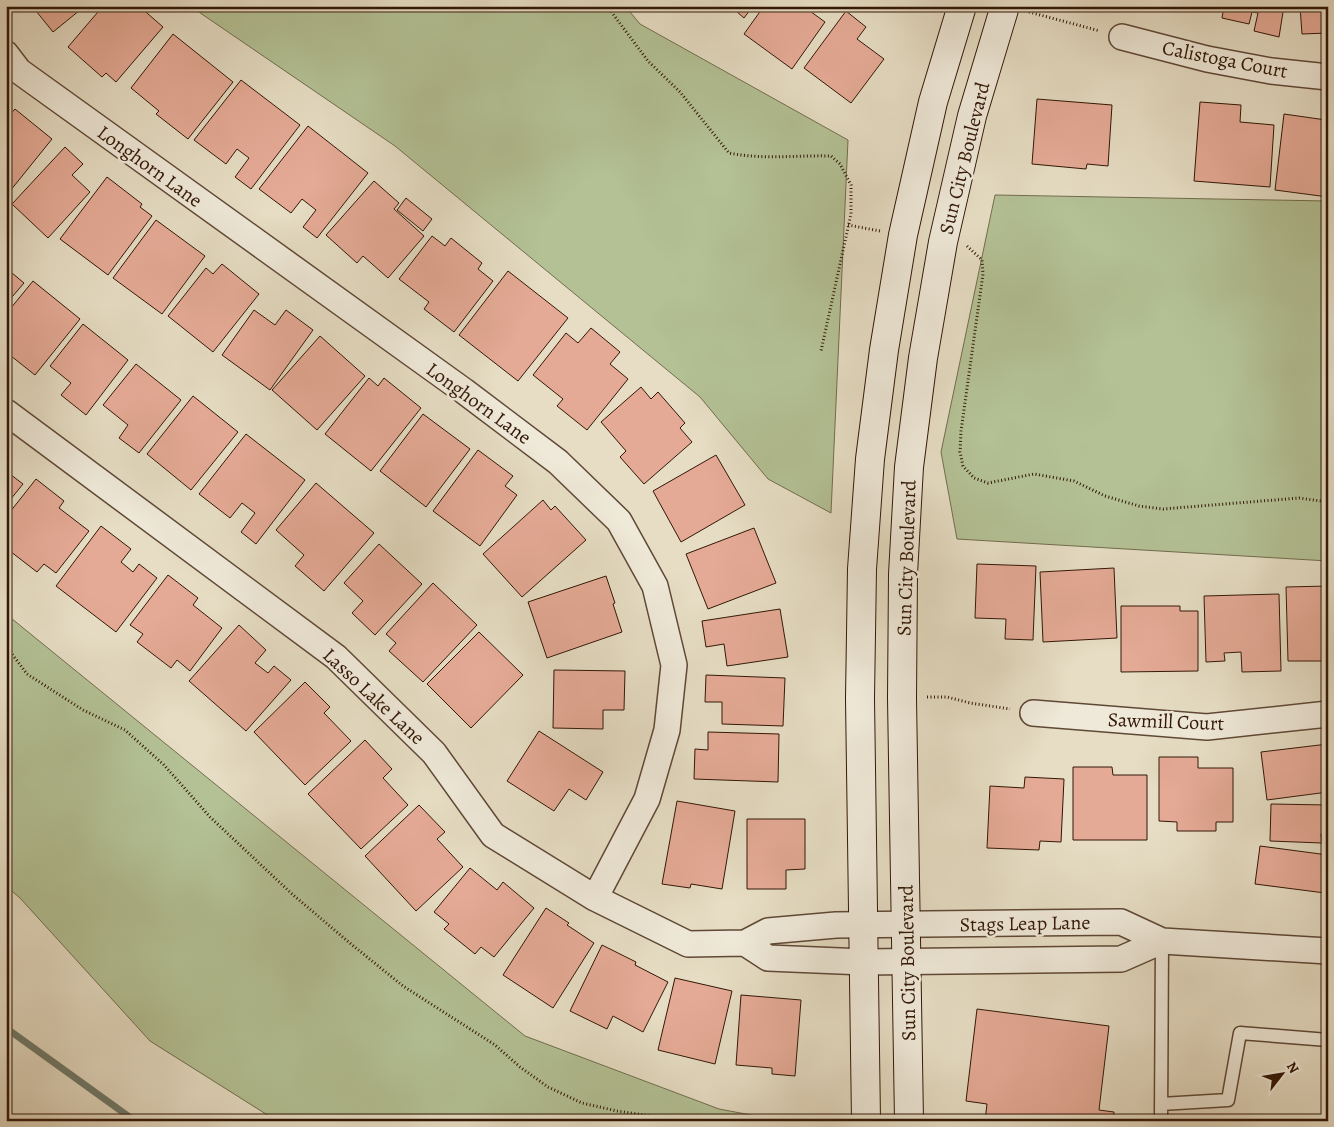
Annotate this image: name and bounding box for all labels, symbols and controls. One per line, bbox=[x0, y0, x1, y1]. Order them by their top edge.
street label: Calistoga Court bbox=[1160, 34, 1290, 85]
street label: Sun City Boulevard bbox=[933, 79, 997, 237]
street label: Longhorn Lane bbox=[92, 119, 208, 214]
street label: Longhorn Lane bbox=[421, 356, 537, 451]
street label: Sun City Boulevard bbox=[890, 479, 923, 636]
street label: Lasso Lake Lane bbox=[317, 642, 431, 751]
street label: Sawmill Court bbox=[1107, 706, 1225, 737]
street label: Sun City Boulevard bbox=[893, 884, 922, 1041]
street label: Stags Leap Lane bbox=[959, 909, 1091, 938]
north arrow bbox=[1256, 1050, 1306, 1100]
text: N bbox=[1282, 1058, 1303, 1077]

